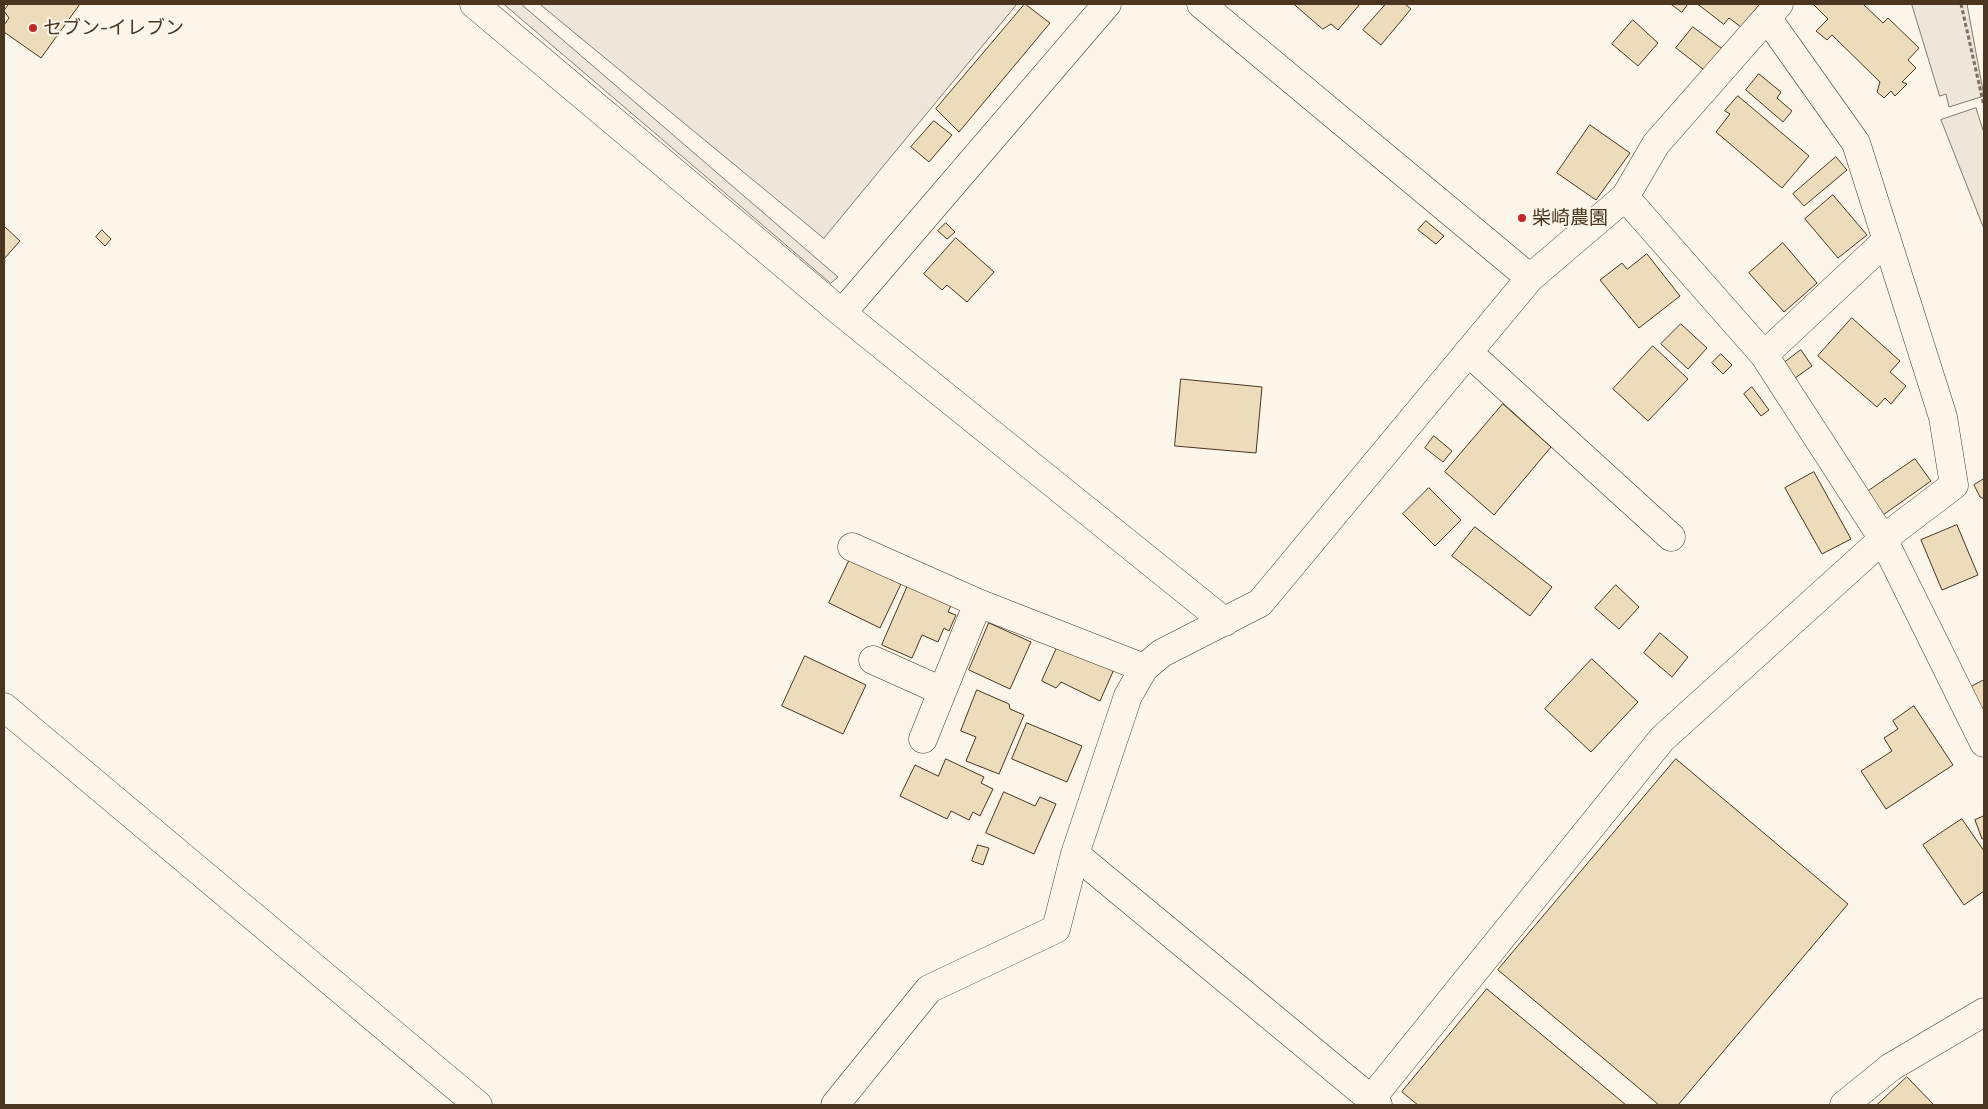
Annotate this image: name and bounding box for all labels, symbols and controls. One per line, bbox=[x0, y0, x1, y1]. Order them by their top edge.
place label: セブン-イレブン bbox=[43, 17, 184, 39]
marker: セブン-イレブン bbox=[27, 22, 39, 34]
place label: 柴崎農園 bbox=[1532, 207, 1608, 229]
marker: 柴崎農園 bbox=[1516, 212, 1528, 224]

